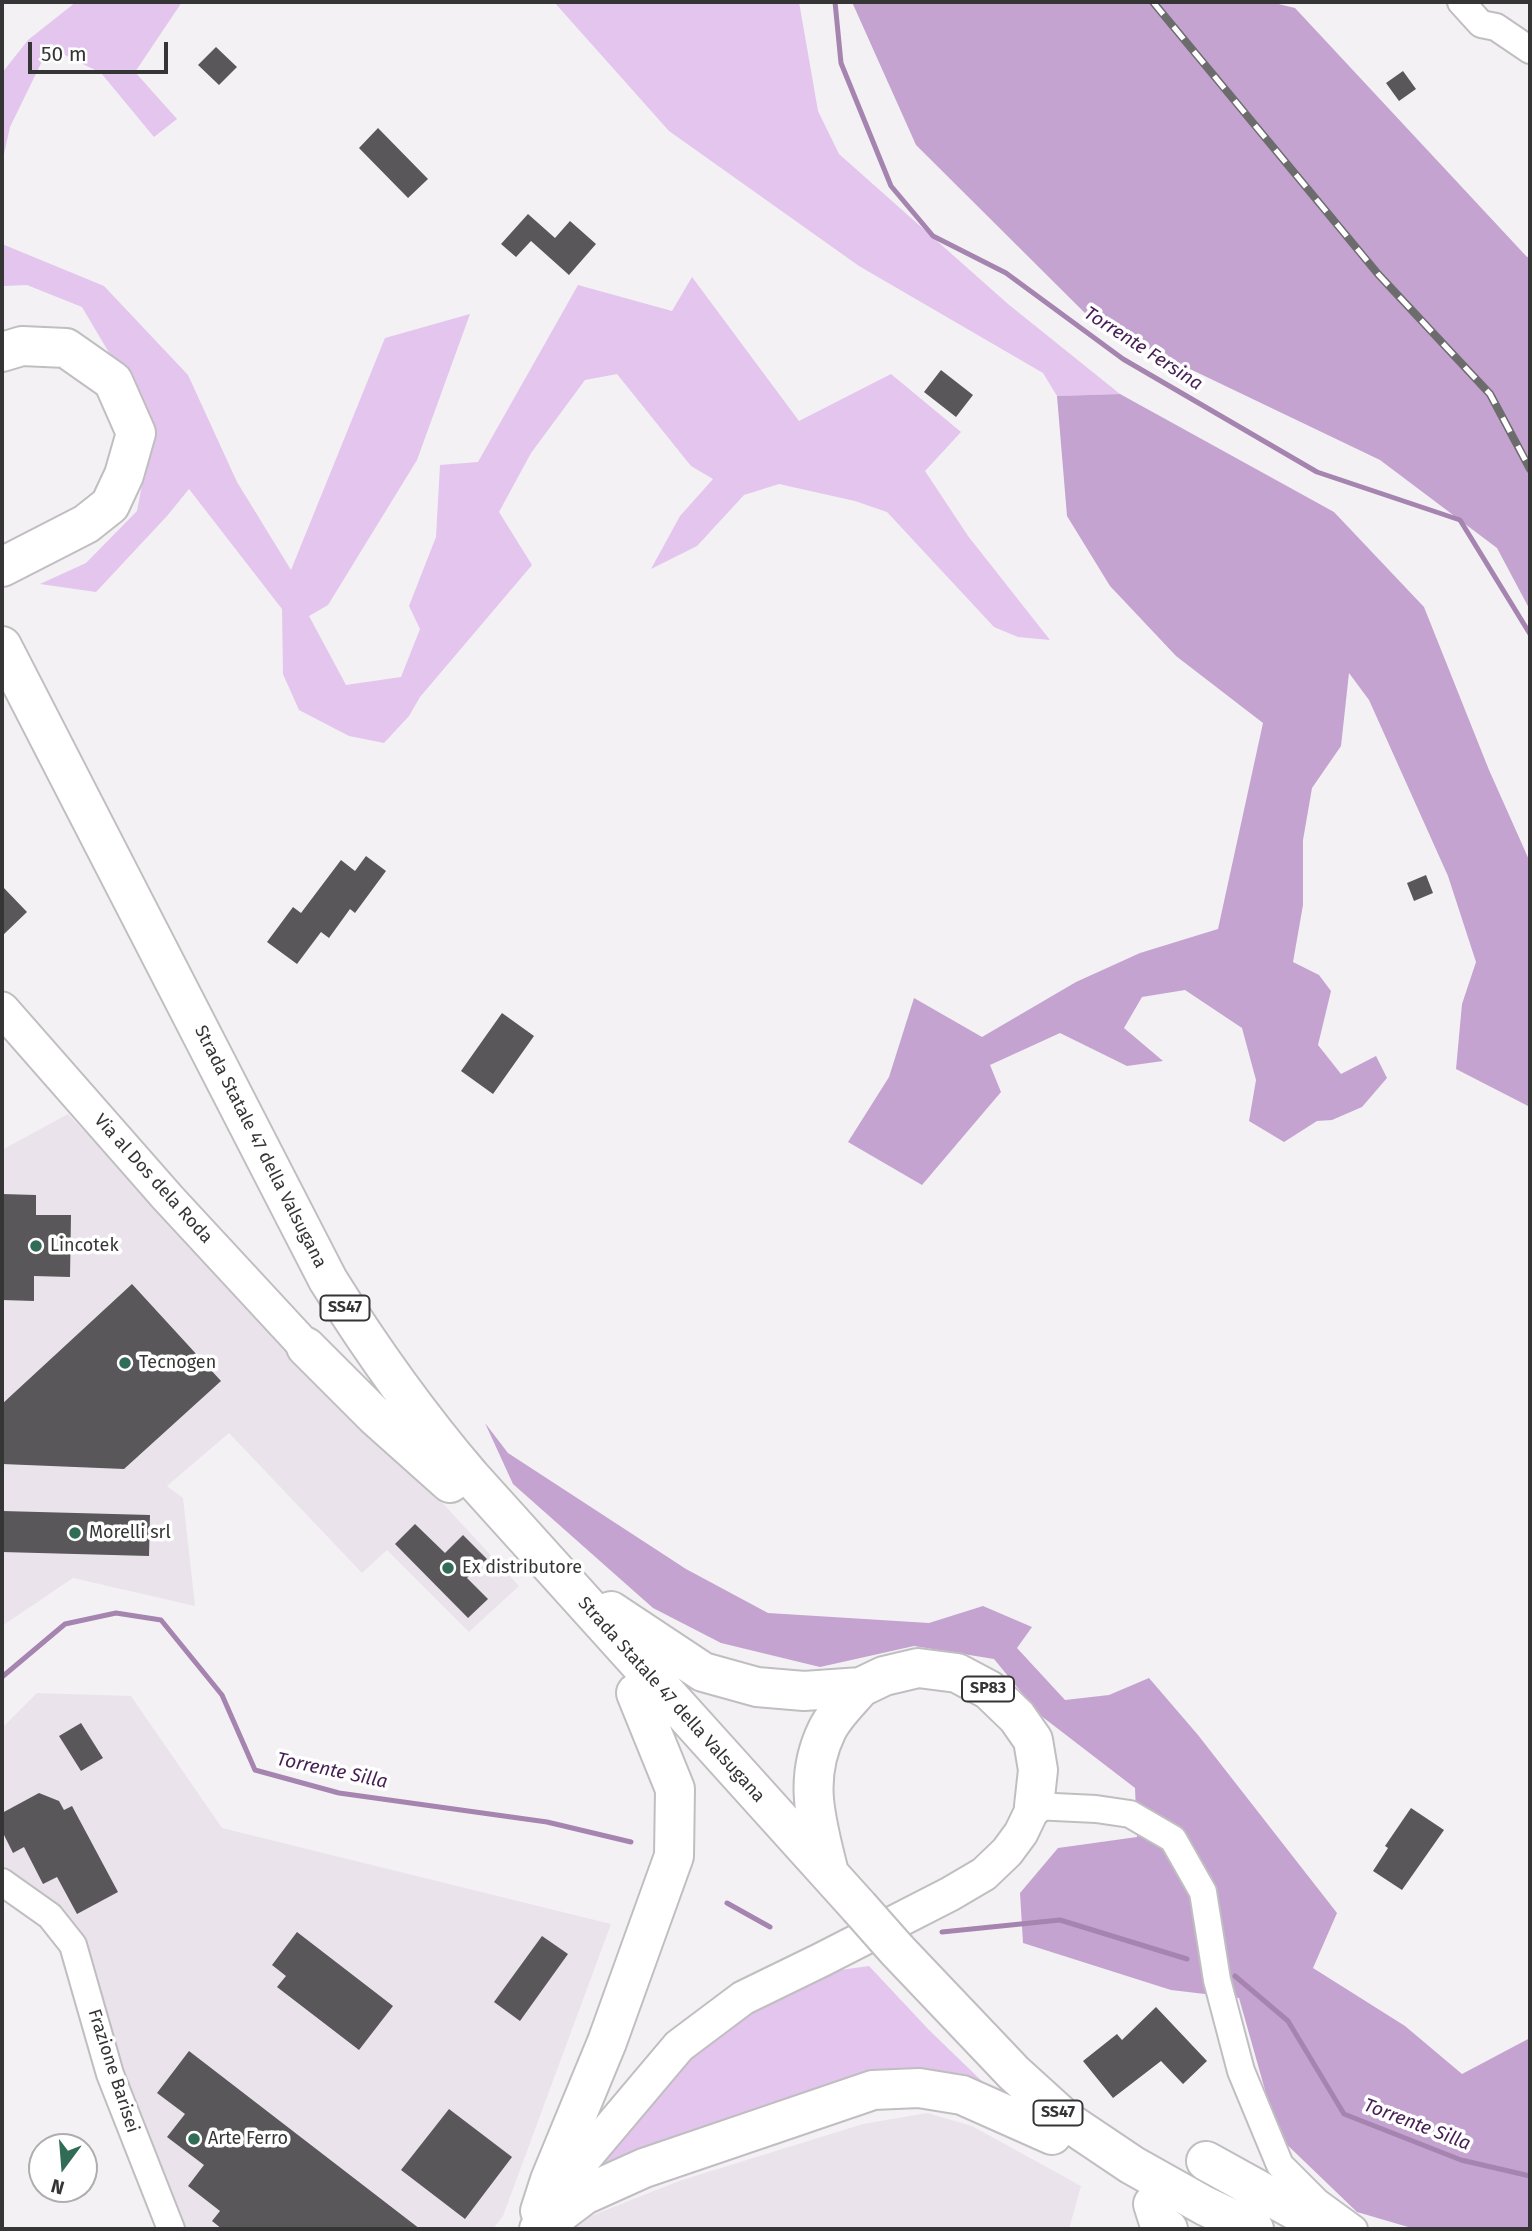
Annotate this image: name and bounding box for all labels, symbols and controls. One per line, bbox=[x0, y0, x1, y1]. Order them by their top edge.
scale bar bbox=[32, 28, 172, 72]
text: 50 m bbox=[41, 41, 87, 67]
water label: Torrente Fersina bbox=[1079, 302, 1207, 396]
street label: Strada Statale 47 della Valsugana bbox=[189, 1022, 331, 1272]
street label: Via al Dos dela Roda bbox=[89, 1110, 217, 1248]
place label: Lincotek bbox=[50, 1235, 119, 1257]
marker: Lincotek bbox=[28, 1238, 44, 1254]
road number: SS47 bbox=[320, 1296, 370, 1320]
place label: Tecnogen bbox=[139, 1352, 216, 1374]
marker: Tecnogen bbox=[117, 1355, 133, 1371]
place label: Morelli srl bbox=[89, 1522, 171, 1544]
marker: Morelli srl bbox=[67, 1525, 83, 1541]
place label: Ex distributore bbox=[462, 1557, 582, 1579]
marker: Ex distributore bbox=[440, 1560, 456, 1576]
street label: Strada Statale 47 della Valsugana bbox=[573, 1593, 769, 1807]
road number: SP83 bbox=[962, 1676, 1014, 1702]
water label: Torrente Silla bbox=[275, 1748, 389, 1794]
street label: Frazione Barisei bbox=[83, 2006, 143, 2136]
water label: Torrente Silla bbox=[1360, 2094, 1474, 2156]
road number: SS47 bbox=[1034, 2100, 1082, 2126]
place label: Arte Ferro bbox=[208, 2128, 288, 2150]
marker: Arte Ferro bbox=[186, 2131, 202, 2147]
north arrow bbox=[28, 2133, 98, 2203]
text: N bbox=[48, 2174, 67, 2200]

